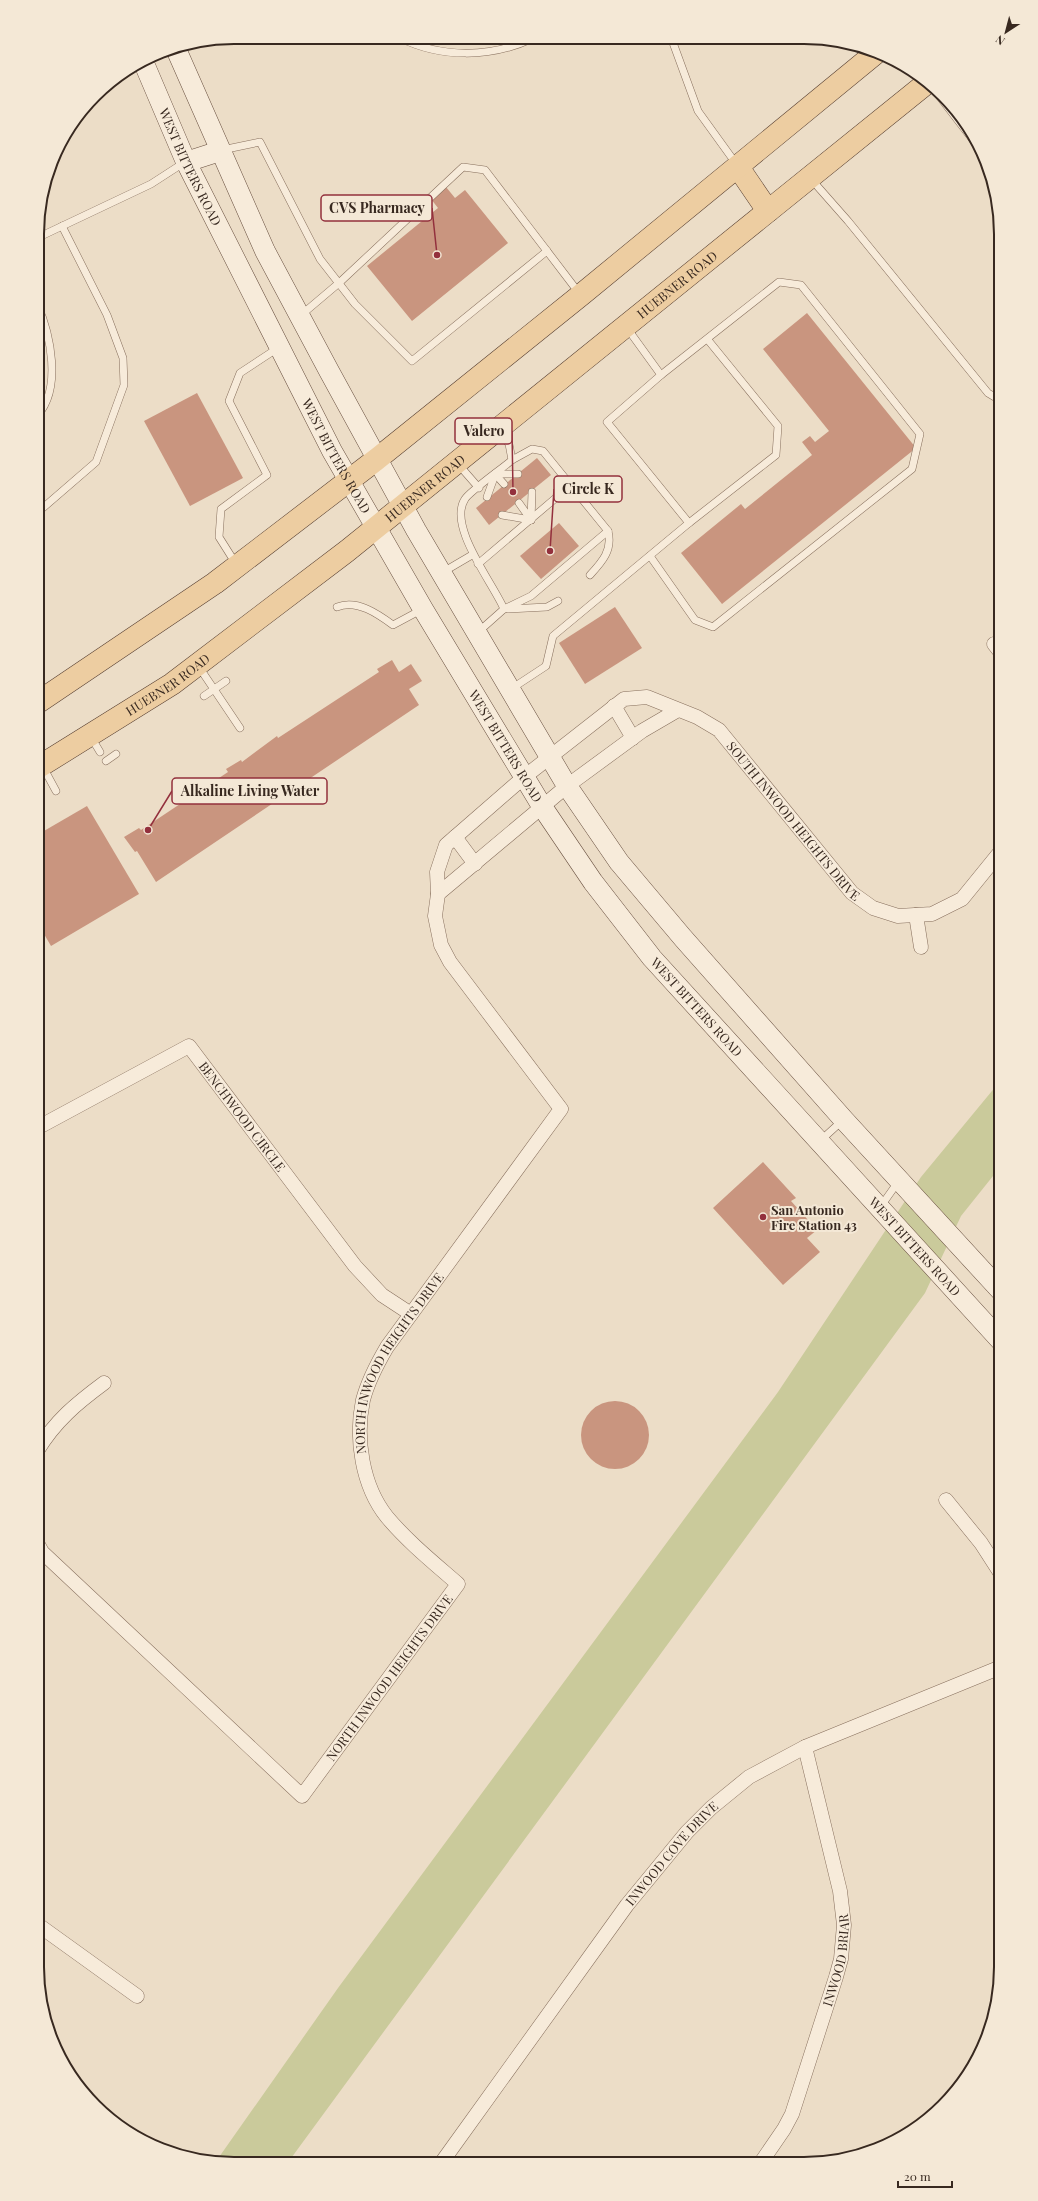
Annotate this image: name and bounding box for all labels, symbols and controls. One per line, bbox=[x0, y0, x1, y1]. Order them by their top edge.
north arrow bbox=[986, 12, 1026, 52]
text: N bbox=[992, 32, 1007, 49]
street label: WEST BITTERS ROAD bbox=[156, 104, 226, 228]
callout: CVS Pharmacy bbox=[321, 195, 432, 221]
text: CVS Pharmacy bbox=[329, 198, 426, 217]
street label: HUEBNER ROAD bbox=[633, 247, 720, 322]
street label: WEST BITTERS ROAD bbox=[298, 395, 375, 516]
callout: Valero bbox=[455, 418, 512, 444]
text: Valero bbox=[462, 421, 505, 440]
street label: HUEBNER ROAD bbox=[381, 450, 468, 525]
callout: Circle K bbox=[554, 476, 622, 502]
text: Circle K bbox=[562, 479, 615, 498]
street label: HUEBNER ROAD bbox=[122, 649, 213, 719]
street label: WEST BITTERS ROAD bbox=[465, 686, 546, 805]
street label: SOUTH INWOOD HEIGHTS DRIVE bbox=[723, 737, 864, 904]
callout: Alkaline Living Water bbox=[172, 778, 327, 804]
text: Alkaline Living Water bbox=[180, 781, 320, 800]
street label: WEST BITTERS ROAD bbox=[647, 953, 746, 1060]
street label: BENCHWOOD CIRCLE bbox=[196, 1058, 290, 1175]
street label: WEST BITTERS ROAD bbox=[865, 1192, 965, 1299]
place label: San Antonio Fire Station 43 bbox=[771, 1201, 857, 1233]
marker: San Antonio Fire Station 43 bbox=[758, 1212, 768, 1222]
street label: NORTH INWOOD HEIGHTS DRIVE bbox=[351, 1269, 447, 1455]
street label: NORTH INWOOD HEIGHTS DRIVE bbox=[322, 1590, 456, 1764]
street label: INWOOD COVE DRIVE bbox=[621, 1797, 721, 1909]
street label: INWOOD BRIAR bbox=[818, 1913, 852, 2008]
scale bar bbox=[898, 2163, 952, 2189]
text: 20 m bbox=[904, 2168, 931, 2184]

